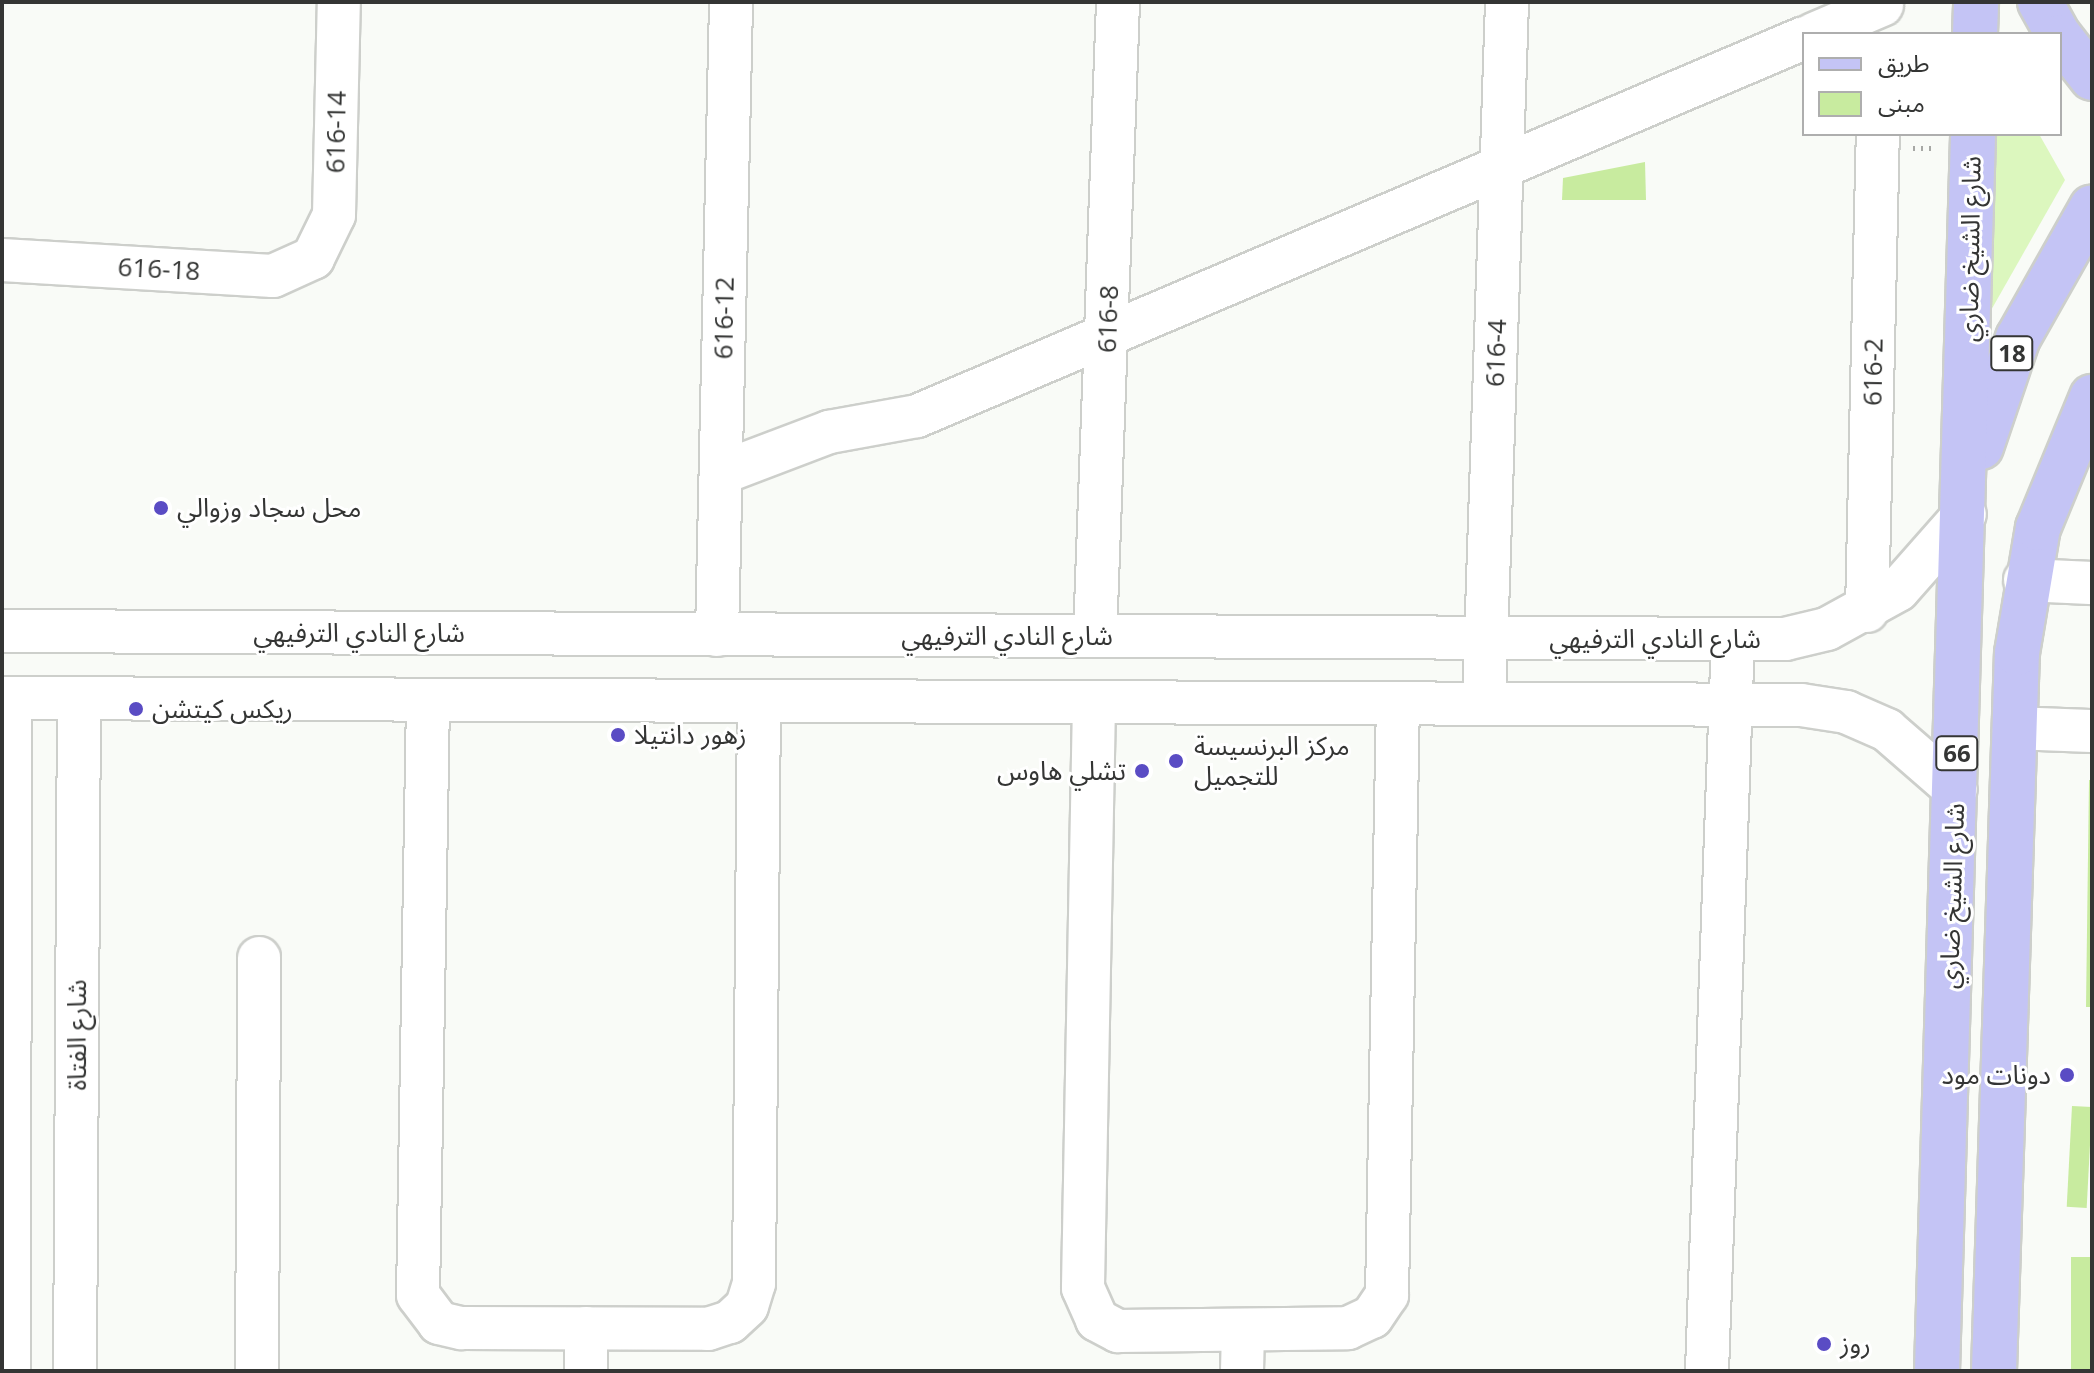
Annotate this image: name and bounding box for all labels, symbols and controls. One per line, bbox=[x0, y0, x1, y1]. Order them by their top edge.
legend bbox=[1802, 32, 2062, 136]
text: طريق bbox=[1878, 46, 1930, 79]
text: مبنى bbox=[1878, 86, 1925, 119]
street label: 616-14 bbox=[320, 90, 352, 174]
street label: شارع الشيخ ضاري bbox=[1953, 156, 1987, 342]
street label: 616-18 bbox=[117, 251, 201, 287]
street label: 616-12 bbox=[708, 276, 740, 360]
street label: 616-8 bbox=[1091, 285, 1125, 353]
street label: 616-4 bbox=[1479, 319, 1513, 387]
road number: 18 bbox=[1990, 333, 2034, 373]
street label: 616-2 bbox=[1857, 338, 1889, 406]
place label: محل سجاد وزوالي bbox=[177, 492, 361, 524]
marker: محل سجاد وزوالي bbox=[152, 499, 170, 517]
street label: شارع النادي الترفيهي bbox=[253, 617, 465, 649]
street label: شارع النادي الترفيهي bbox=[901, 620, 1113, 652]
street label: شارع النادي الترفيهي bbox=[1549, 623, 1761, 655]
place label: ريكس كيتشن bbox=[152, 693, 293, 725]
marker: ريكس كيتشن bbox=[127, 700, 145, 718]
place label: زهور دانتيلا bbox=[634, 719, 747, 751]
marker: زهور دانتيلا bbox=[609, 726, 627, 744]
place label: مركز البرنسيسة للتجميل bbox=[1194, 730, 1350, 792]
road number: 66 bbox=[1935, 733, 1979, 773]
marker: مركز البرنسيسة للتجميل bbox=[1165, 750, 1187, 772]
place label: تشلي هاوس bbox=[997, 755, 1126, 787]
marker: تشلي هاوس bbox=[1133, 762, 1151, 780]
street label: شارع الشيخ ضاري bbox=[1933, 802, 1971, 990]
street label: شارع الفتاة bbox=[61, 979, 93, 1091]
place label: دونات مود bbox=[1942, 1059, 2051, 1091]
marker: دونات مود bbox=[2058, 1066, 2076, 1084]
place label: روز bbox=[1840, 1328, 1871, 1360]
marker: روز bbox=[1815, 1335, 1833, 1353]

